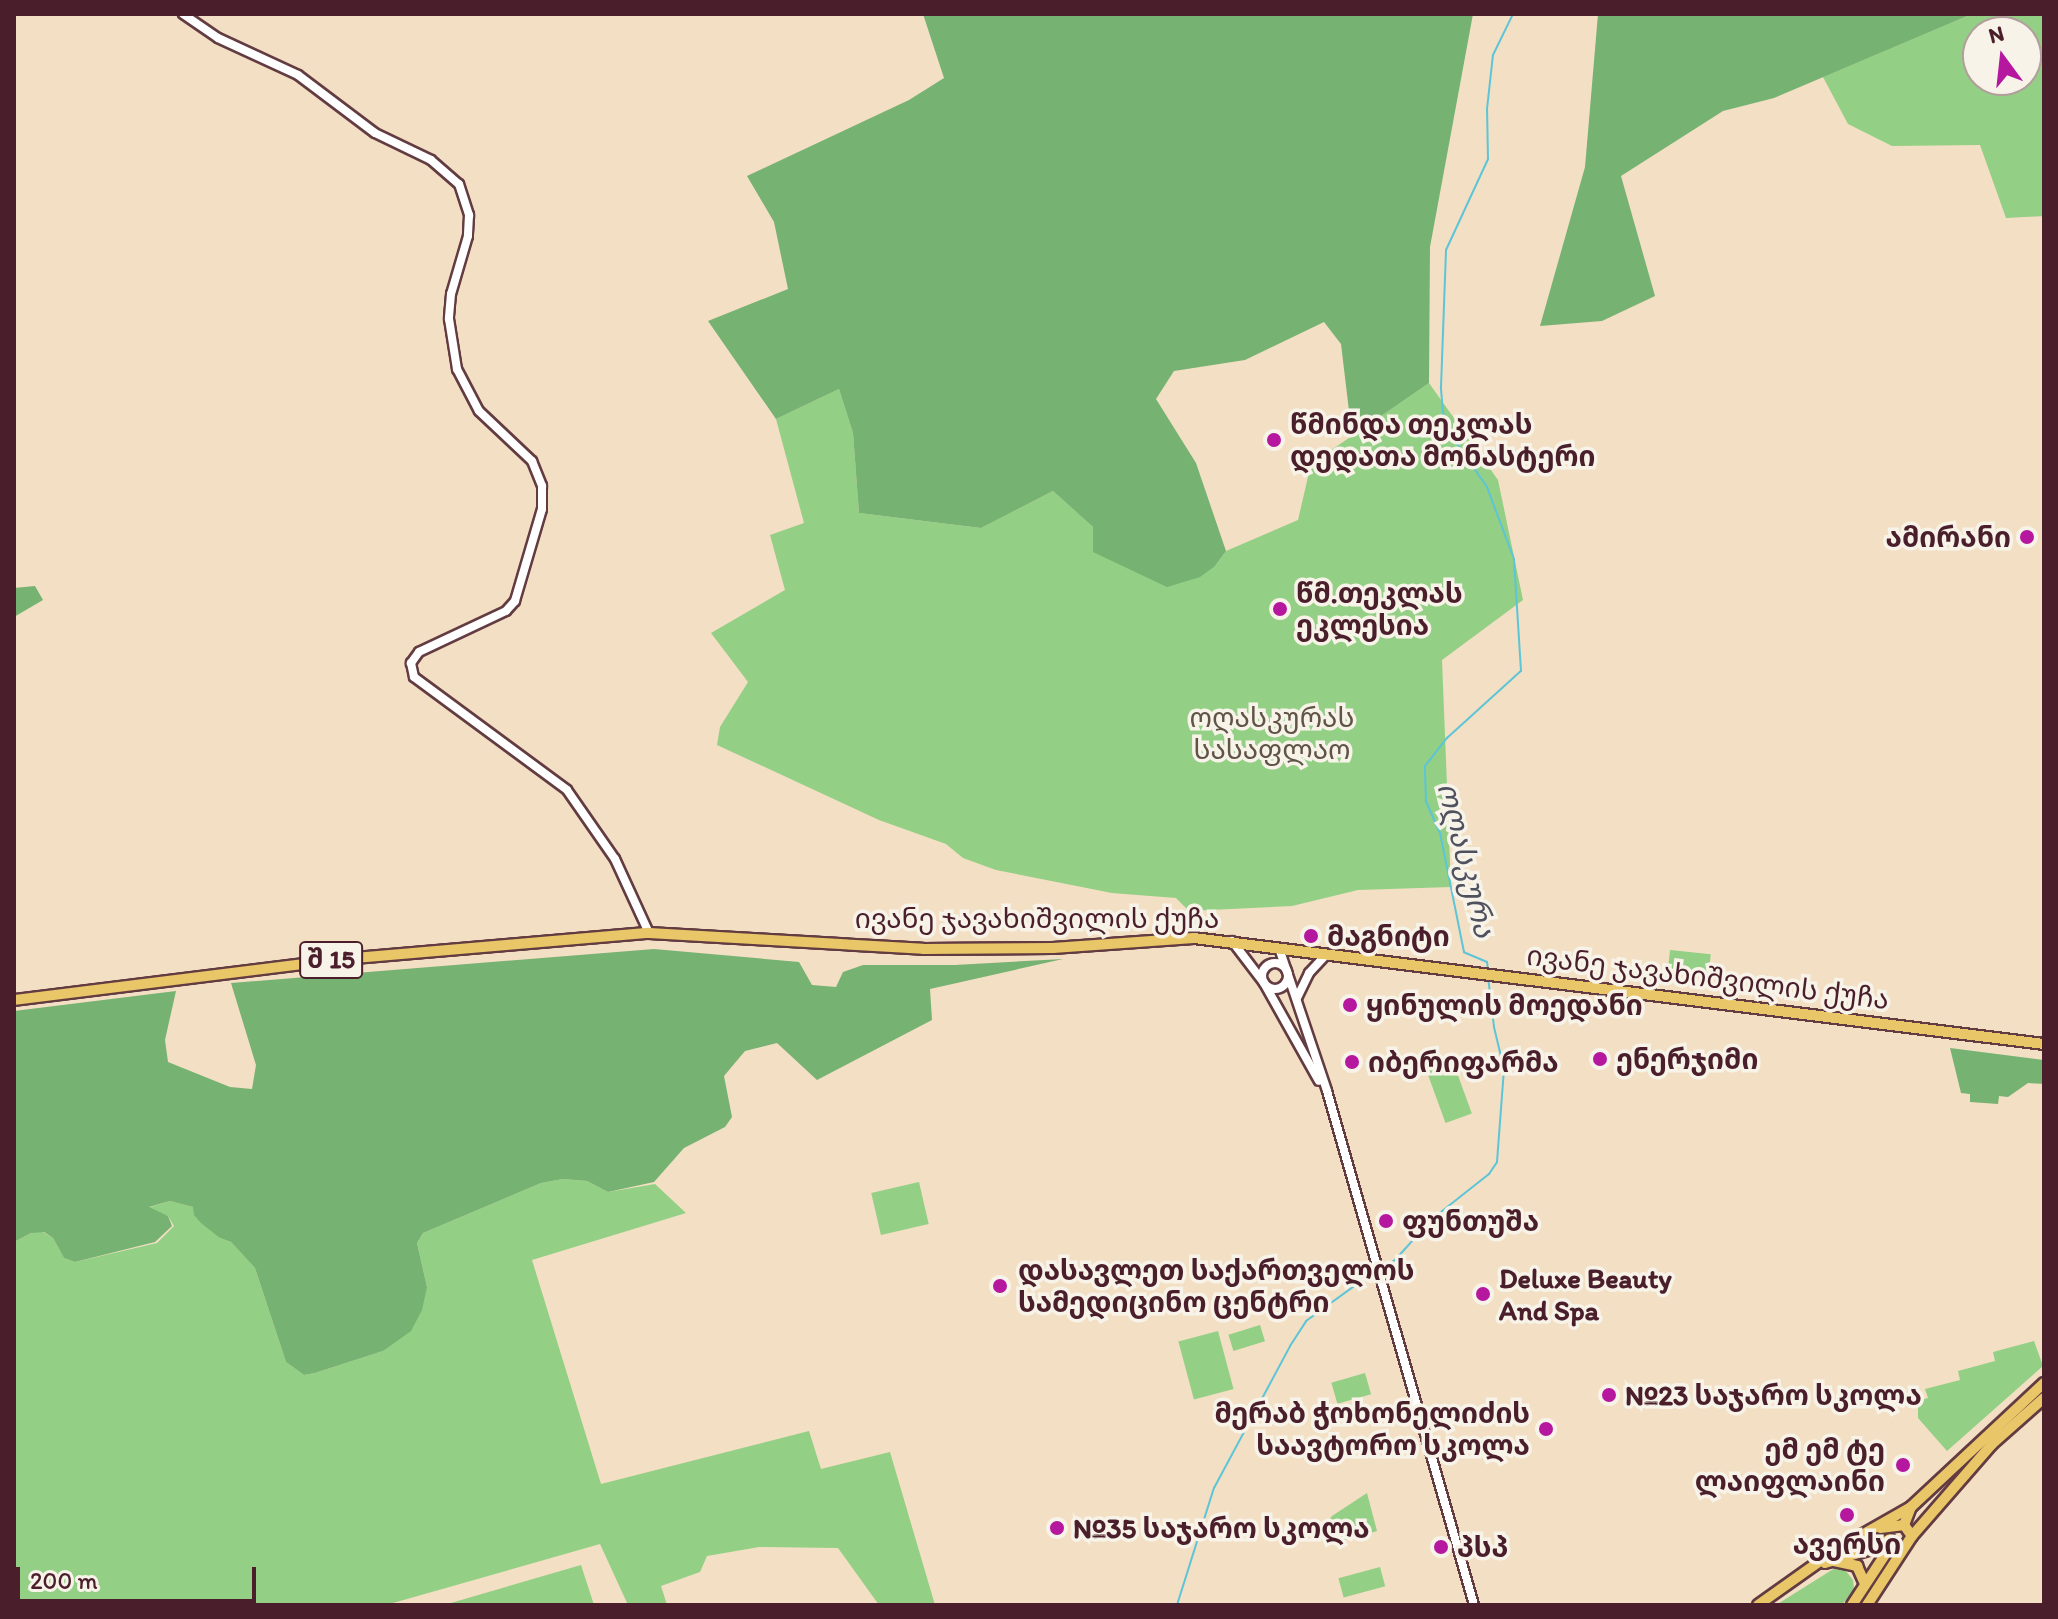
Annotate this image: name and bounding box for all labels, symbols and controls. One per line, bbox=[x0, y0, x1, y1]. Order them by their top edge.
north arrow bbox=[1962, 16, 2042, 96]
text: N bbox=[1985, 19, 2007, 49]
place label: წმინდა თეკლას დედათა მონასტერი bbox=[1290, 407, 1595, 473]
marker: წმინდა თეკლას დედათა მონასტერი bbox=[1265, 431, 1283, 449]
place label: ამირანი bbox=[1886, 520, 2011, 554]
marker: ამირანი bbox=[2018, 528, 2036, 546]
place label: წმ.თეკლას ეკლესია bbox=[1296, 576, 1463, 642]
marker: წმ.თეკლას ეკლესია bbox=[1271, 600, 1289, 618]
park label: ოღასკურას სასაფლაო bbox=[1190, 700, 1354, 766]
water label: ოღასკურა bbox=[1429, 779, 1503, 941]
street label: ივანე ჯავახიშვილის ქუჩა bbox=[855, 901, 1219, 935]
place label: მაგნიტი bbox=[1327, 919, 1450, 953]
marker: მაგნიტი bbox=[1302, 927, 1320, 945]
road number: შ 15 bbox=[299, 938, 363, 982]
street label: ივანე ჯავახიშვილის ქუჩა bbox=[1525, 938, 1891, 1016]
place label: ყინულის მოედანი bbox=[1366, 988, 1643, 1022]
marker: ყინულის მოედანი bbox=[1341, 996, 1359, 1014]
place label: ენერჯიმი bbox=[1616, 1042, 1758, 1076]
place label: იბერიფარმა bbox=[1368, 1045, 1559, 1079]
marker: ენერჯიმი bbox=[1591, 1050, 1609, 1068]
marker: იბერიფარმა bbox=[1343, 1053, 1361, 1071]
place label: ფუნთუშა bbox=[1402, 1204, 1539, 1238]
marker: ფუნთუშა bbox=[1377, 1212, 1395, 1230]
place label: დასავლეთ საქართველოს სამედიცინო ცენტრი bbox=[1018, 1253, 1414, 1319]
place label: Deluxe Beauty And Spa bbox=[1499, 1261, 1672, 1327]
marker: დასავლეთ საქართველოს სამედიცინო ცენტრი bbox=[989, 1275, 1011, 1297]
marker: Deluxe Beauty And Spa bbox=[1474, 1285, 1492, 1303]
place label: №23 საჯარო სკოლა bbox=[1625, 1378, 1922, 1412]
marker: №23 საჯარო სკოლა bbox=[1600, 1386, 1618, 1404]
place label: მერაბ ჭოხონელიძის საავტორო სკოლა bbox=[1214, 1396, 1530, 1462]
marker: მერაბ ჭოხონელიძის საავტორო სკოლა bbox=[1537, 1420, 1555, 1438]
place label: ემ ემ ტე ლაიფლაინი bbox=[1695, 1432, 1885, 1498]
marker: ემ ემ ტე ლაიფლაინი bbox=[1892, 1454, 1914, 1476]
marker: ავერსი bbox=[1838, 1506, 1856, 1524]
place label: №35 საჯარო სკოლა bbox=[1073, 1511, 1370, 1545]
marker: №35 საჯარო სკოლა bbox=[1048, 1519, 1066, 1537]
place label: ავერსი bbox=[1793, 1527, 1901, 1561]
place label: პსპ bbox=[1457, 1530, 1508, 1564]
marker: პსპ bbox=[1432, 1538, 1450, 1556]
scale bar bbox=[20, 1551, 260, 1601]
text: 200 m bbox=[30, 1566, 98, 1595]

